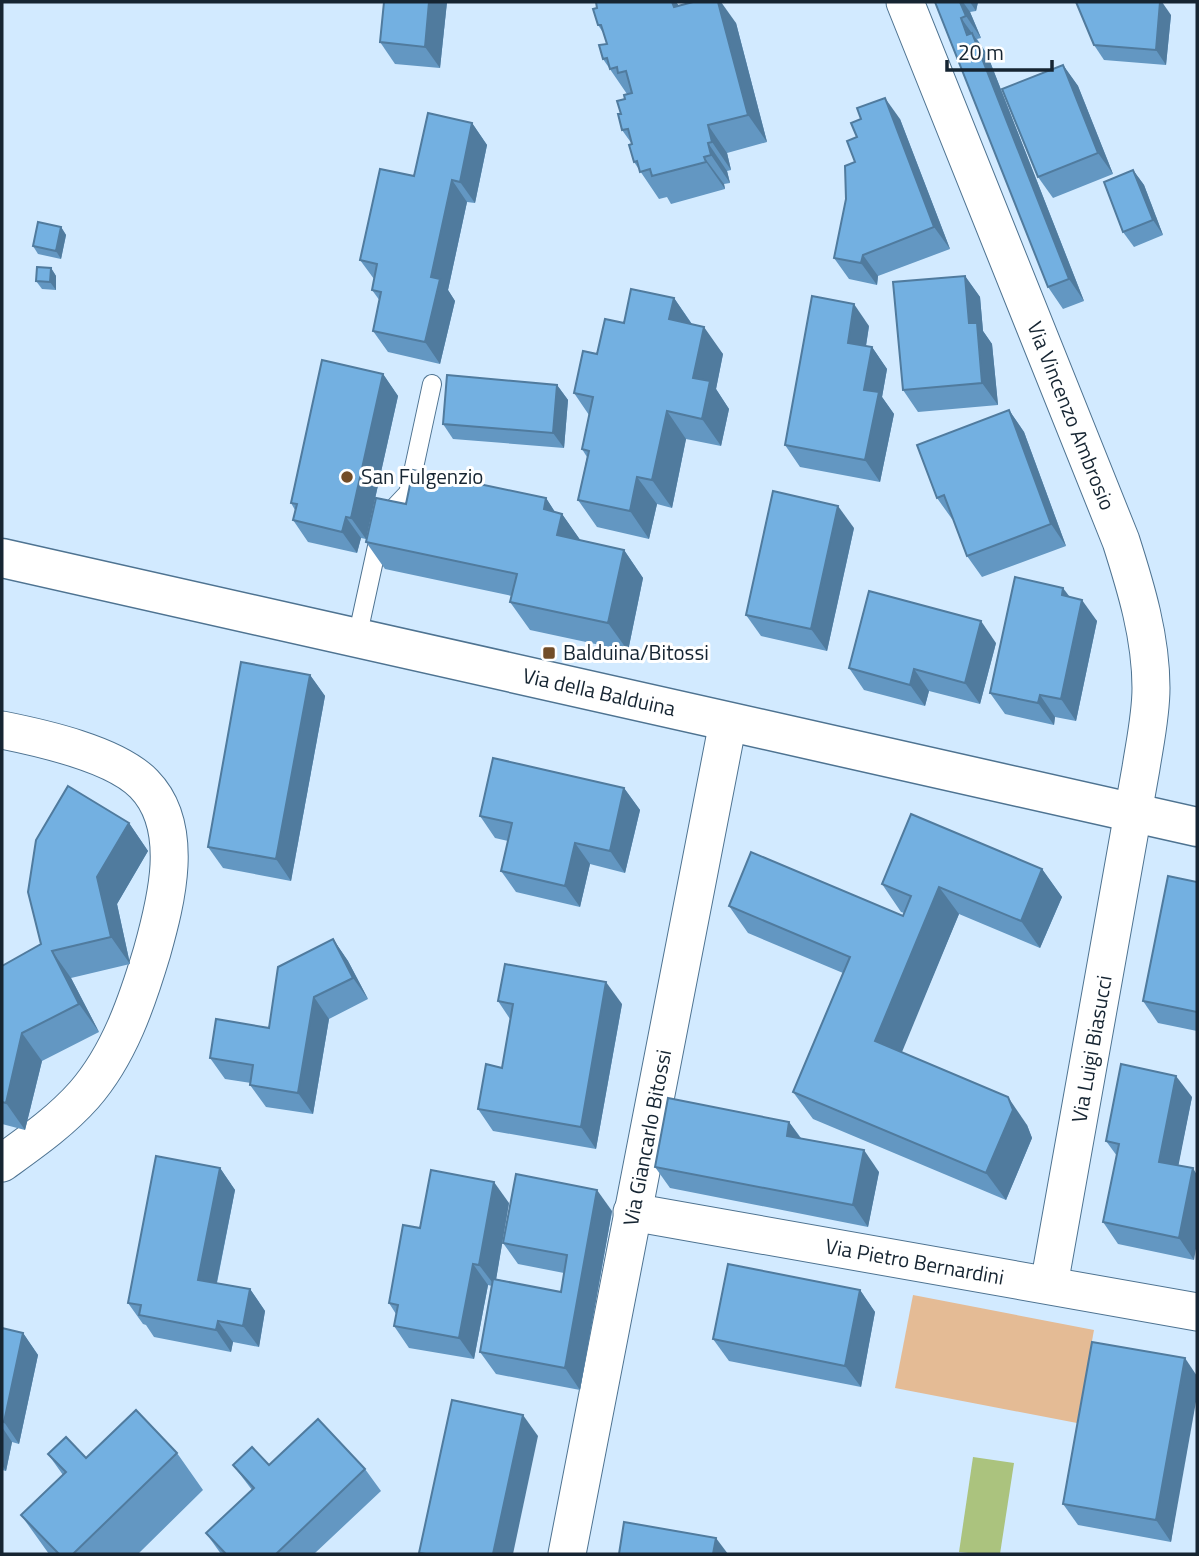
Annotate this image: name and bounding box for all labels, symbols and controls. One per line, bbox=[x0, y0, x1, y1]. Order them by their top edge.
scale bar bbox=[947, 28, 1052, 72]
text: 20 m bbox=[958, 36, 1004, 68]
street label: Via Vincenzo Ambrosio bbox=[1020, 316, 1124, 515]
place label: San Fulgenzio bbox=[361, 460, 483, 492]
marker: San Fulgenzio bbox=[339, 469, 355, 485]
place label: Balduina/Bitossi bbox=[563, 636, 709, 668]
marker: Balduina/Bitossi bbox=[541, 645, 557, 661]
street label: Via della Balduina bbox=[520, 659, 679, 724]
street label: Via Luigi Biasucci bbox=[1062, 972, 1120, 1125]
street label: Via Giancarlo Bitossi bbox=[614, 1047, 679, 1228]
street label: Via Pietro Bernardini bbox=[823, 1230, 1007, 1293]

